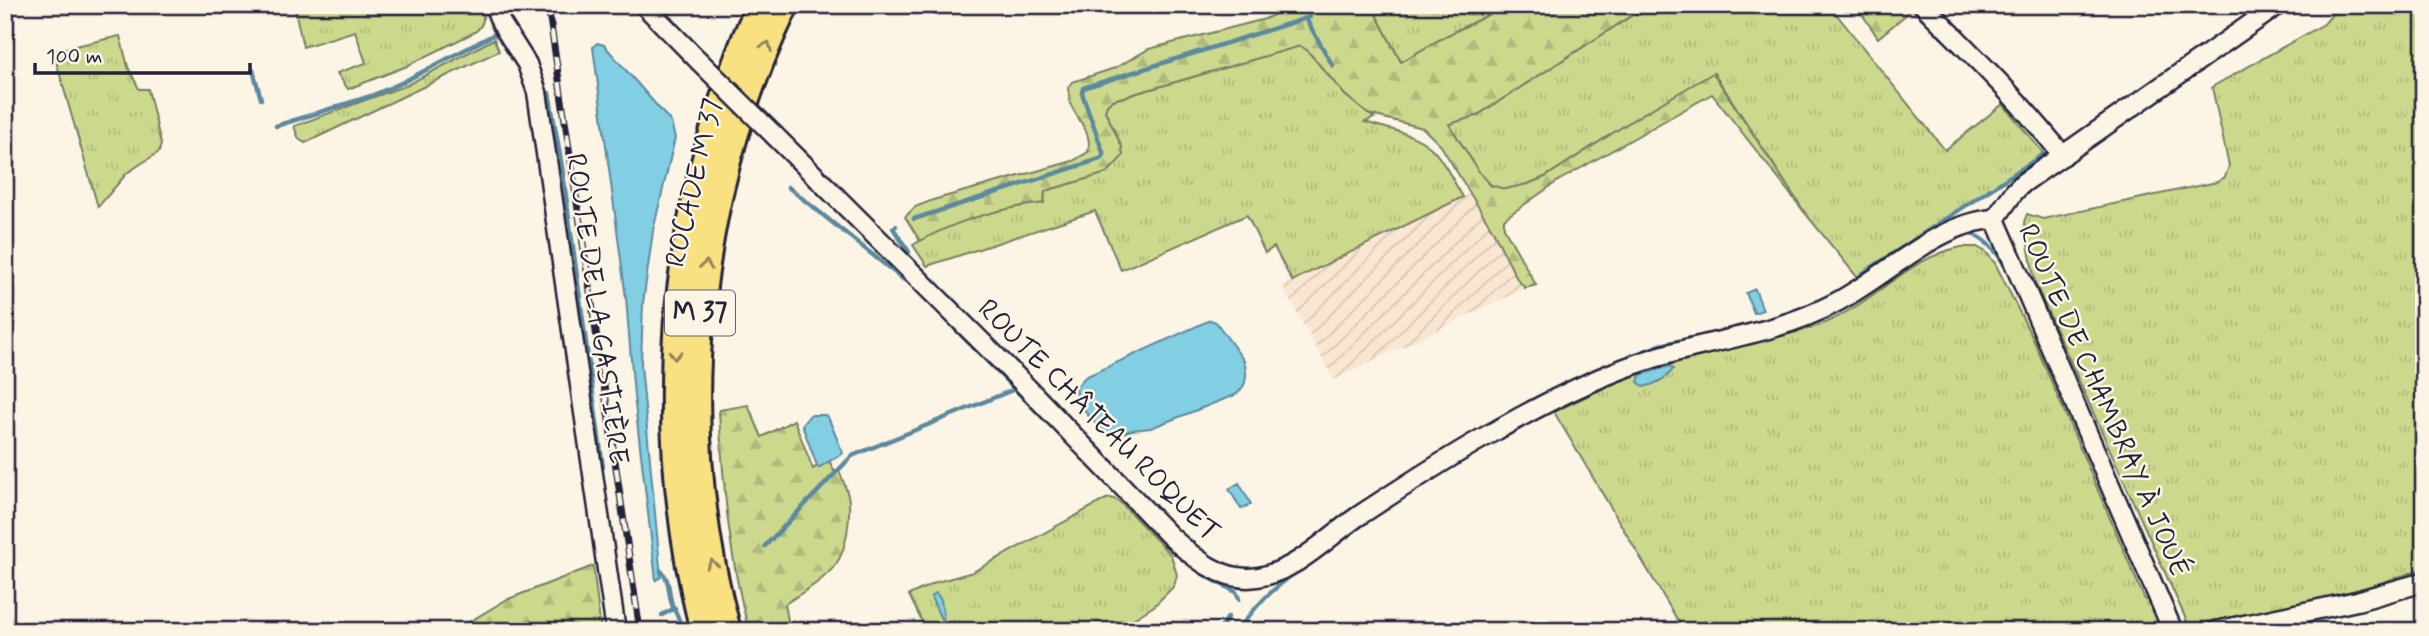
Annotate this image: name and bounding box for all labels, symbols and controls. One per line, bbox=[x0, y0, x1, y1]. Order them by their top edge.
scale bar bbox=[35, 32, 250, 76]
one-way arrow bbox=[759, 41, 773, 53]
text: 100 m bbox=[46, 43, 102, 71]
street label: ROCADE M 37 bbox=[658, 95, 732, 271]
street label: ROUTE DE LA GASTIÈRE bbox=[556, 151, 636, 467]
street label: ROUTE DE CHAMBRAY À JOUÉ bbox=[2008, 218, 2200, 583]
one-way arrow bbox=[698, 259, 713, 271]
road number: M 37 bbox=[665, 290, 735, 336]
street label: ROUTE CHÂTEAU ROQUET bbox=[969, 292, 1227, 550]
one-way arrow bbox=[667, 350, 682, 361]
one-way arrow bbox=[706, 558, 721, 570]

